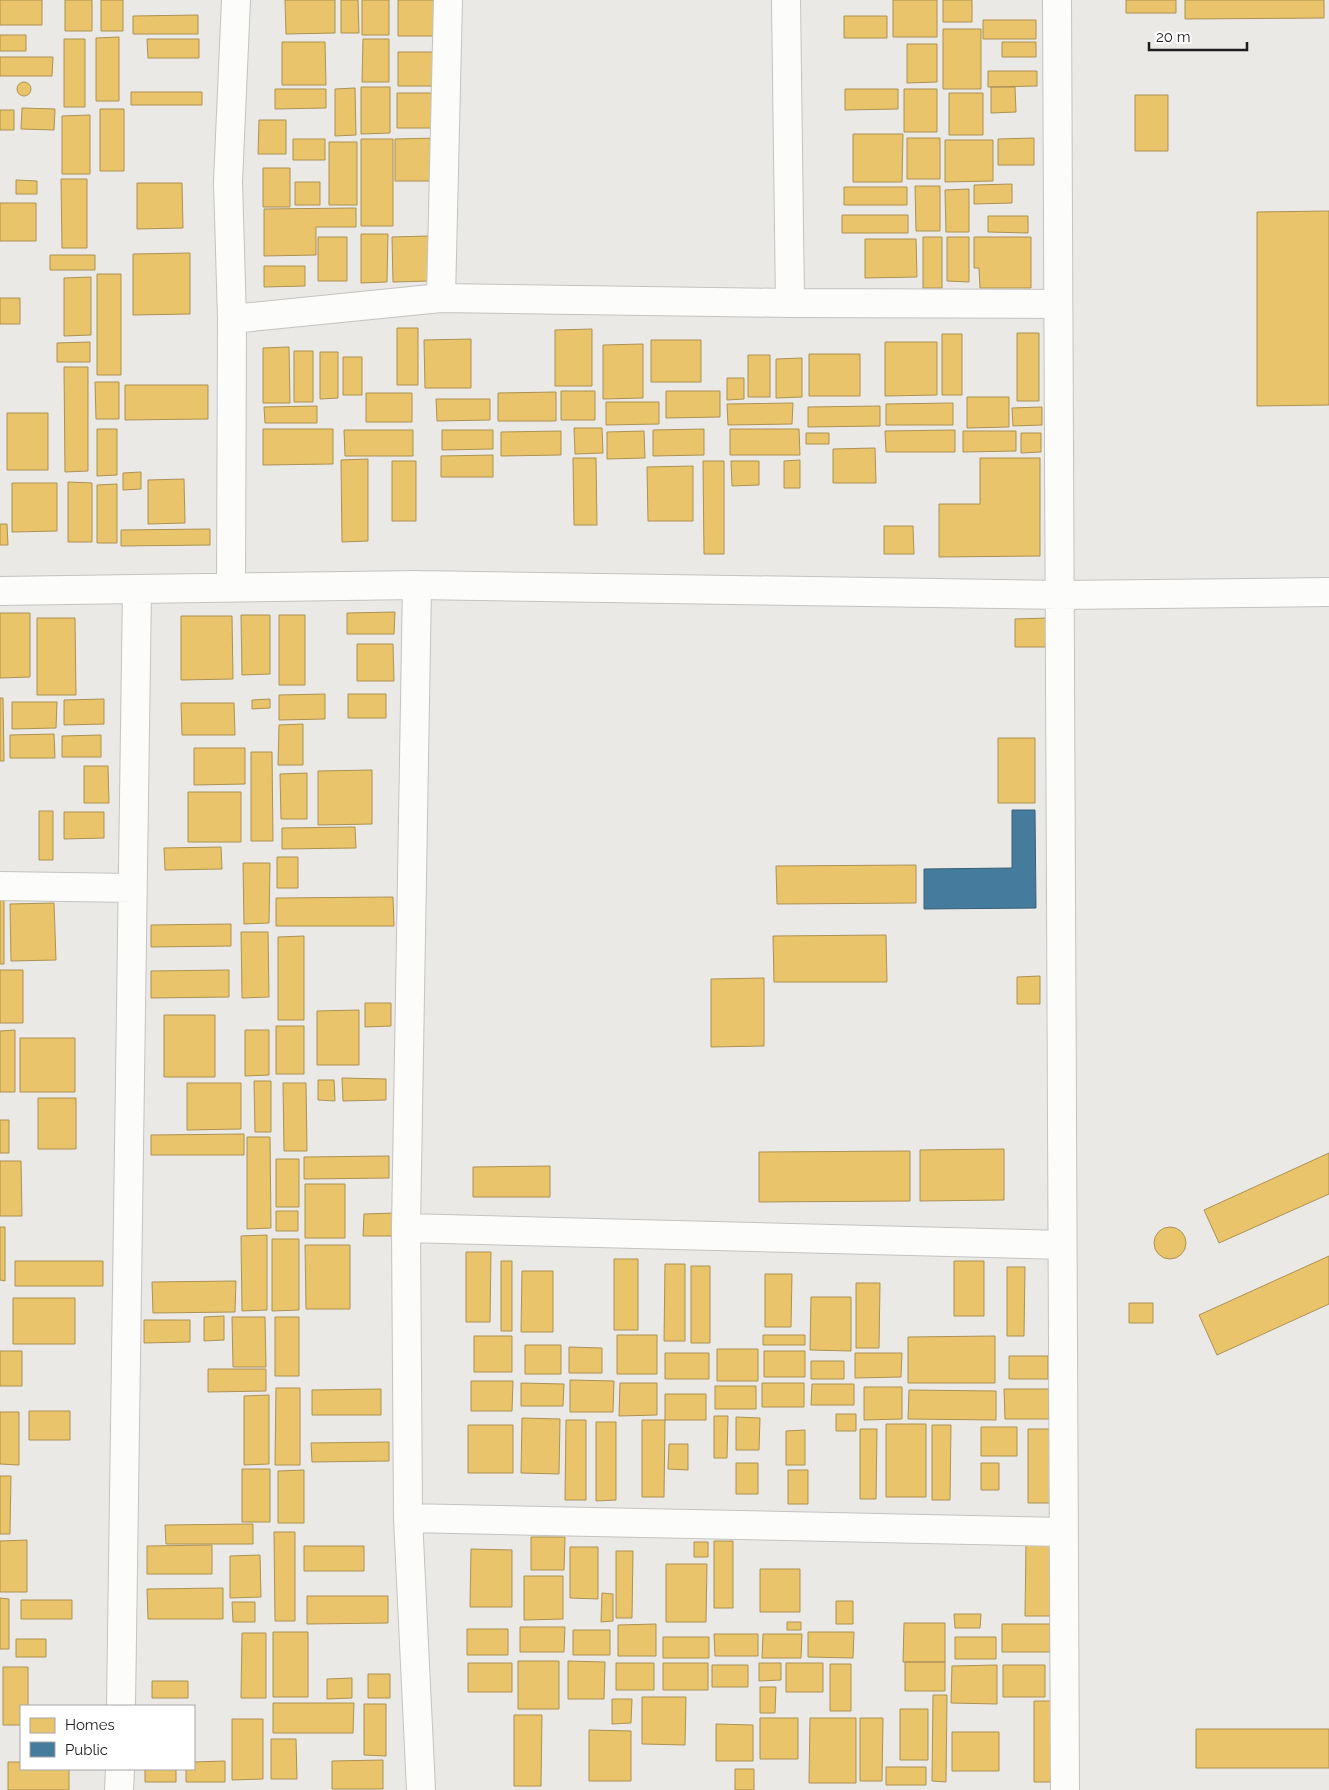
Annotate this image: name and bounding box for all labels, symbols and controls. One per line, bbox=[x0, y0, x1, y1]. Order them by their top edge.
scale bar bbox=[1149, 20, 1246, 52]
text: 20 m bbox=[1156, 28, 1191, 46]
legend bbox=[20, 1705, 195, 1770]
text: Homes bbox=[65, 1716, 115, 1734]
text: Public bbox=[65, 1741, 108, 1759]

